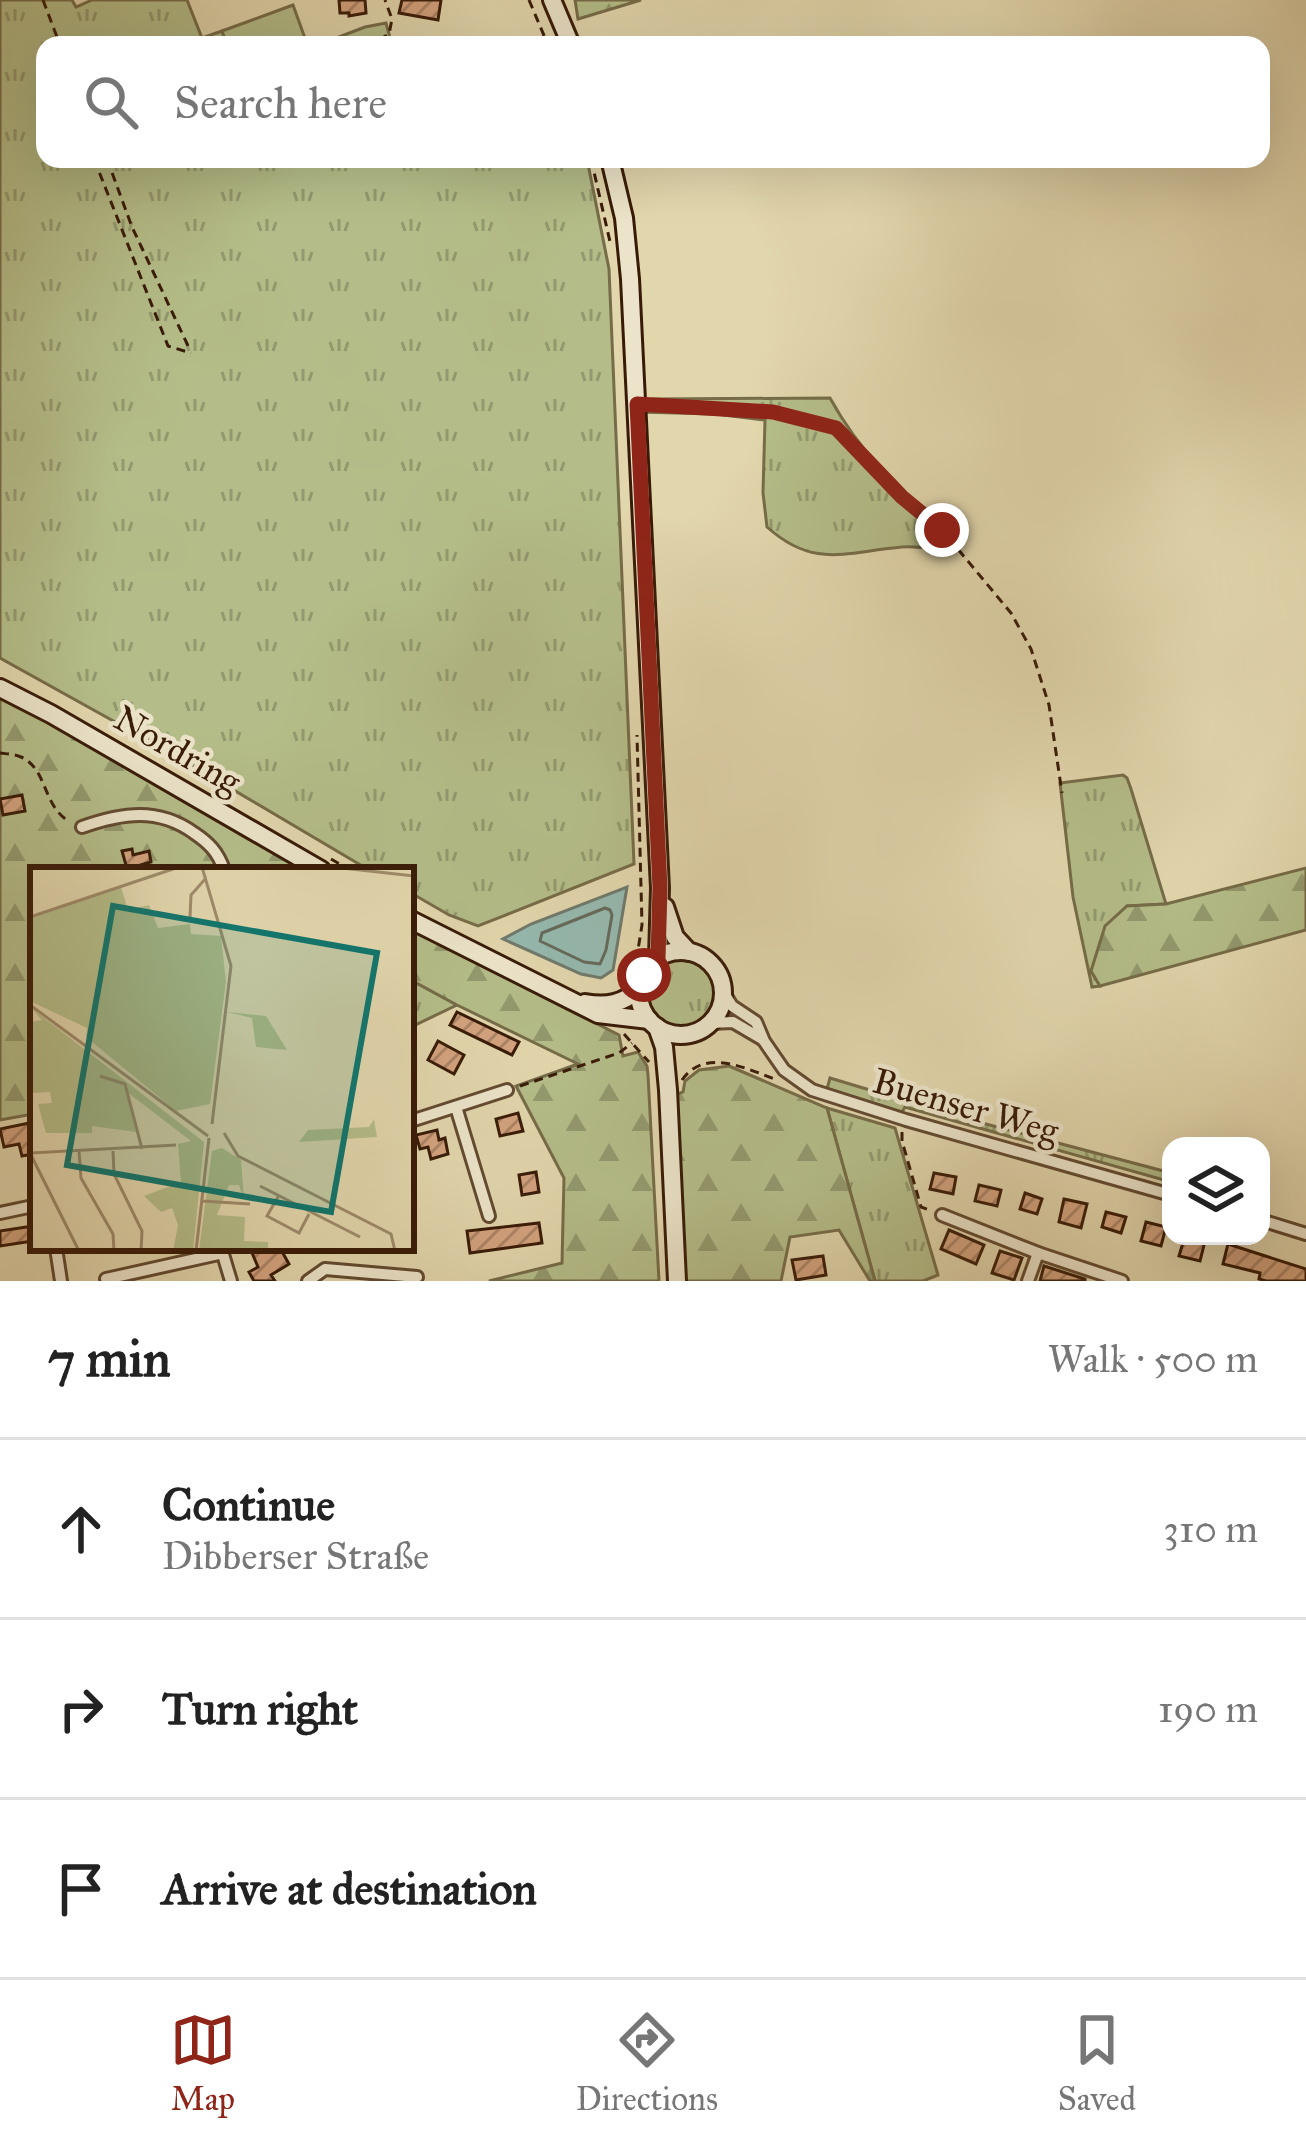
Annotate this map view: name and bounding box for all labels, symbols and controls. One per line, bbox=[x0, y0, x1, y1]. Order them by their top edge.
search box bbox=[36, 36, 1270, 168]
icon: search bbox=[78, 69, 144, 135]
text: Search here bbox=[174, 75, 387, 130]
route end bbox=[915, 503, 969, 557]
street label: Nordring bbox=[106, 696, 249, 804]
inset map bbox=[30, 867, 414, 1251]
route start bbox=[617, 948, 671, 1002]
street label: Buenser Weg bbox=[868, 1058, 1064, 1154]
map controls bbox=[1162, 1137, 1270, 1245]
button: layers bbox=[1162, 1137, 1270, 1245]
text: 7 min bbox=[48, 1328, 171, 1390]
text: Walk · 500 m bbox=[1048, 1335, 1258, 1383]
text: Continue bbox=[162, 1477, 335, 1532]
icon: ahead bbox=[48, 1496, 114, 1562]
text: 310 m bbox=[1163, 1505, 1258, 1553]
text: Dibberser Straße bbox=[162, 1532, 429, 1580]
icon: right bbox=[48, 1676, 114, 1742]
text: Turn right bbox=[162, 1681, 358, 1736]
text: 190 m bbox=[1158, 1685, 1258, 1733]
icon: arrive bbox=[48, 1856, 114, 1922]
text: Arrive at destination bbox=[162, 1861, 537, 1916]
tab: Map bbox=[170, 2007, 236, 2119]
tab: Directions bbox=[576, 2007, 718, 2119]
tab: Saved bbox=[1058, 2007, 1136, 2119]

